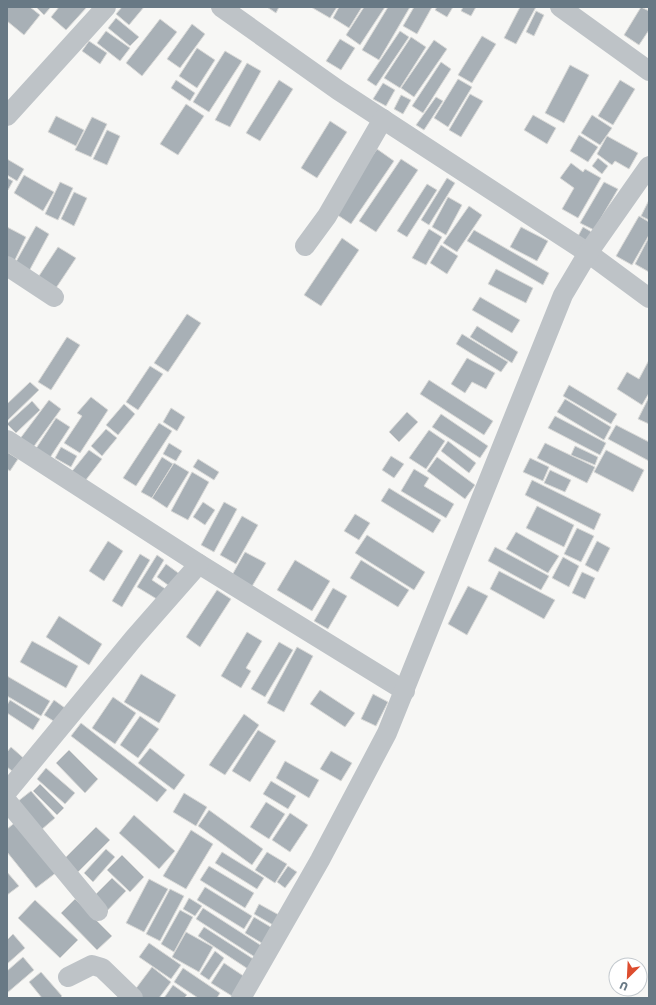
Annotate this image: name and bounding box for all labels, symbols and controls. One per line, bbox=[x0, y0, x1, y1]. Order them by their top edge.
north arrow bbox=[608, 957, 648, 997]
text: U bbox=[617, 977, 631, 995]

